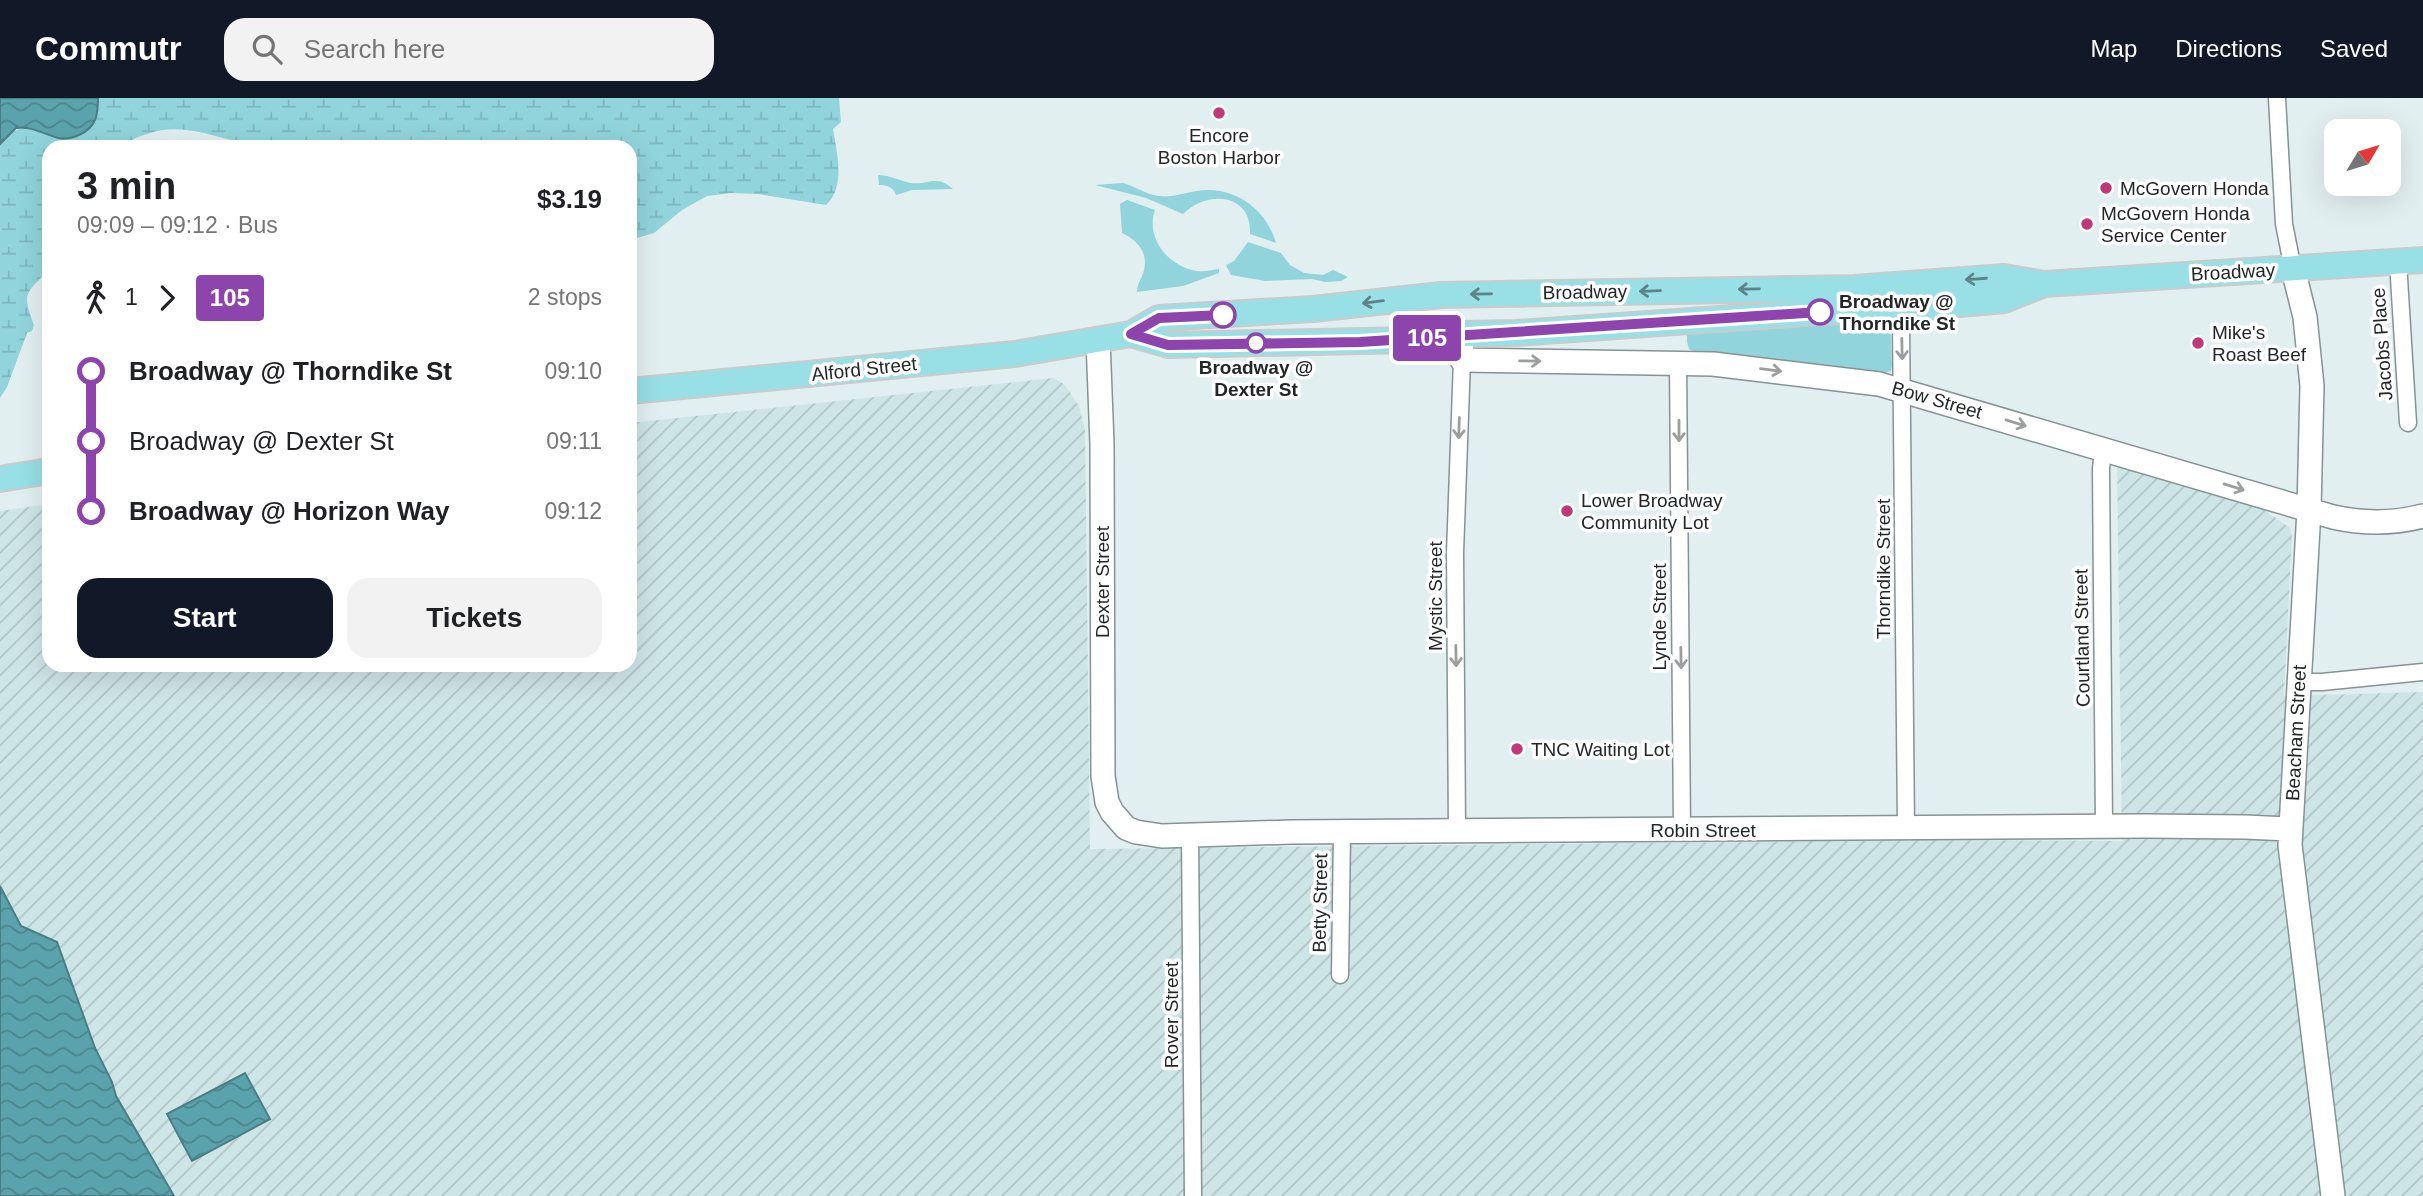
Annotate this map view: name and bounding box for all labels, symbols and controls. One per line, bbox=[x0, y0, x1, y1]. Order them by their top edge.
search box bbox=[224, 18, 714, 81]
text: Commutr bbox=[35, 30, 182, 67]
icon: search bbox=[248, 30, 286, 68]
text: Search here bbox=[304, 34, 445, 64]
text: Map bbox=[2091, 35, 2137, 62]
text: Directions bbox=[2175, 35, 2282, 62]
text: Saved bbox=[2320, 35, 2388, 62]
marker: Encore Boston Harbor bbox=[1211, 105, 1227, 121]
north arrow bbox=[2324, 119, 2401, 196]
map controls bbox=[2324, 119, 2401, 196]
place label: Encore Boston Harbor bbox=[1158, 125, 1281, 168]
text: 3 min bbox=[77, 165, 176, 207]
place label: McGovern Honda bbox=[2120, 178, 2269, 199]
marker: McGovern Honda bbox=[2098, 180, 2114, 196]
text: $3.19 bbox=[537, 184, 602, 214]
place label: McGovern Honda Service Center bbox=[2101, 203, 2250, 246]
text: 09:09 – 09:12 · Bus bbox=[77, 212, 278, 238]
marker: McGovern Honda Service Center bbox=[2079, 216, 2095, 232]
street label: Broadway bbox=[2190, 259, 2276, 285]
one-way arrow bbox=[1966, 273, 1988, 286]
icon: walk bbox=[77, 279, 115, 317]
icon: forward bbox=[148, 279, 186, 317]
street label: Broadway bbox=[1543, 281, 1628, 303]
one-way arrow bbox=[1738, 282, 1761, 295]
text: 1 bbox=[125, 284, 138, 310]
text: 105 bbox=[210, 284, 250, 311]
text: 2 stops bbox=[528, 284, 602, 310]
one-way arrow bbox=[1639, 285, 1662, 298]
one-way arrow bbox=[1470, 287, 1493, 301]
street label: Jacobs Place bbox=[2368, 287, 2396, 401]
place label: Broadway @ Thorndike St bbox=[1839, 291, 1956, 334]
one-way arrow bbox=[1363, 296, 1385, 309]
marker: Broadway @ Thorndike St bbox=[1807, 299, 1833, 325]
unlabelled marker bbox=[1210, 302, 1236, 328]
line badge: 105 bbox=[1387, 315, 1467, 361]
place label: Mike's Roast Beef bbox=[2212, 322, 2307, 365]
text: 105 bbox=[1407, 324, 1447, 351]
marker: Broadway @ Dexter St bbox=[1246, 333, 1266, 353]
marker: Mike's Roast Beef bbox=[2190, 335, 2206, 351]
one-way arrow bbox=[1895, 338, 1908, 361]
street label: Alford Street bbox=[810, 353, 918, 385]
one-way arrow bbox=[1519, 354, 1542, 368]
text: Broadway @ Thorndike St bbox=[129, 356, 452, 386]
place label: Broadway @ Dexter St bbox=[1199, 357, 1313, 400]
text: 09:10 bbox=[544, 358, 602, 384]
one-way arrow bbox=[1759, 364, 1782, 377]
street label: Bow Street bbox=[1889, 377, 1985, 423]
one-way arrow bbox=[1452, 417, 1466, 440]
one-way arrow bbox=[2004, 418, 2026, 431]
one-way arrow bbox=[1672, 419, 1686, 442]
text: Broadway @ Dexter St bbox=[129, 426, 394, 456]
text: 09:11 bbox=[546, 428, 602, 454]
one-way arrow bbox=[2222, 482, 2244, 495]
place label: Lower Broadway Community Lot bbox=[1581, 490, 1723, 533]
text: Broadway @ Horizon Way bbox=[129, 496, 450, 526]
text: 09:12 bbox=[544, 498, 602, 524]
street label: Thorndike Street bbox=[1873, 498, 1894, 639]
marker: Lower Broadway Community Lot bbox=[1559, 503, 1575, 519]
street label: Dexter Street bbox=[1092, 525, 1113, 638]
street label: Mystic Street bbox=[1425, 540, 1446, 651]
street label: Lynde Street bbox=[1649, 563, 1670, 671]
street label: Courtland Street bbox=[2070, 568, 2094, 707]
button: Start bbox=[77, 578, 333, 658]
button: Tickets bbox=[347, 578, 602, 658]
one-way arrow bbox=[1449, 644, 1462, 667]
one-way arrow bbox=[1674, 647, 1687, 670]
street label: Beacham Street bbox=[2282, 664, 2310, 802]
place label: TNC Waiting Lot bbox=[1531, 739, 1670, 760]
marker: TNC Waiting Lot bbox=[1509, 741, 1525, 757]
street label: Robin Street bbox=[1650, 820, 1757, 841]
street label: Betty Street bbox=[1309, 852, 1331, 953]
street label: Rover Street bbox=[1161, 961, 1182, 1068]

